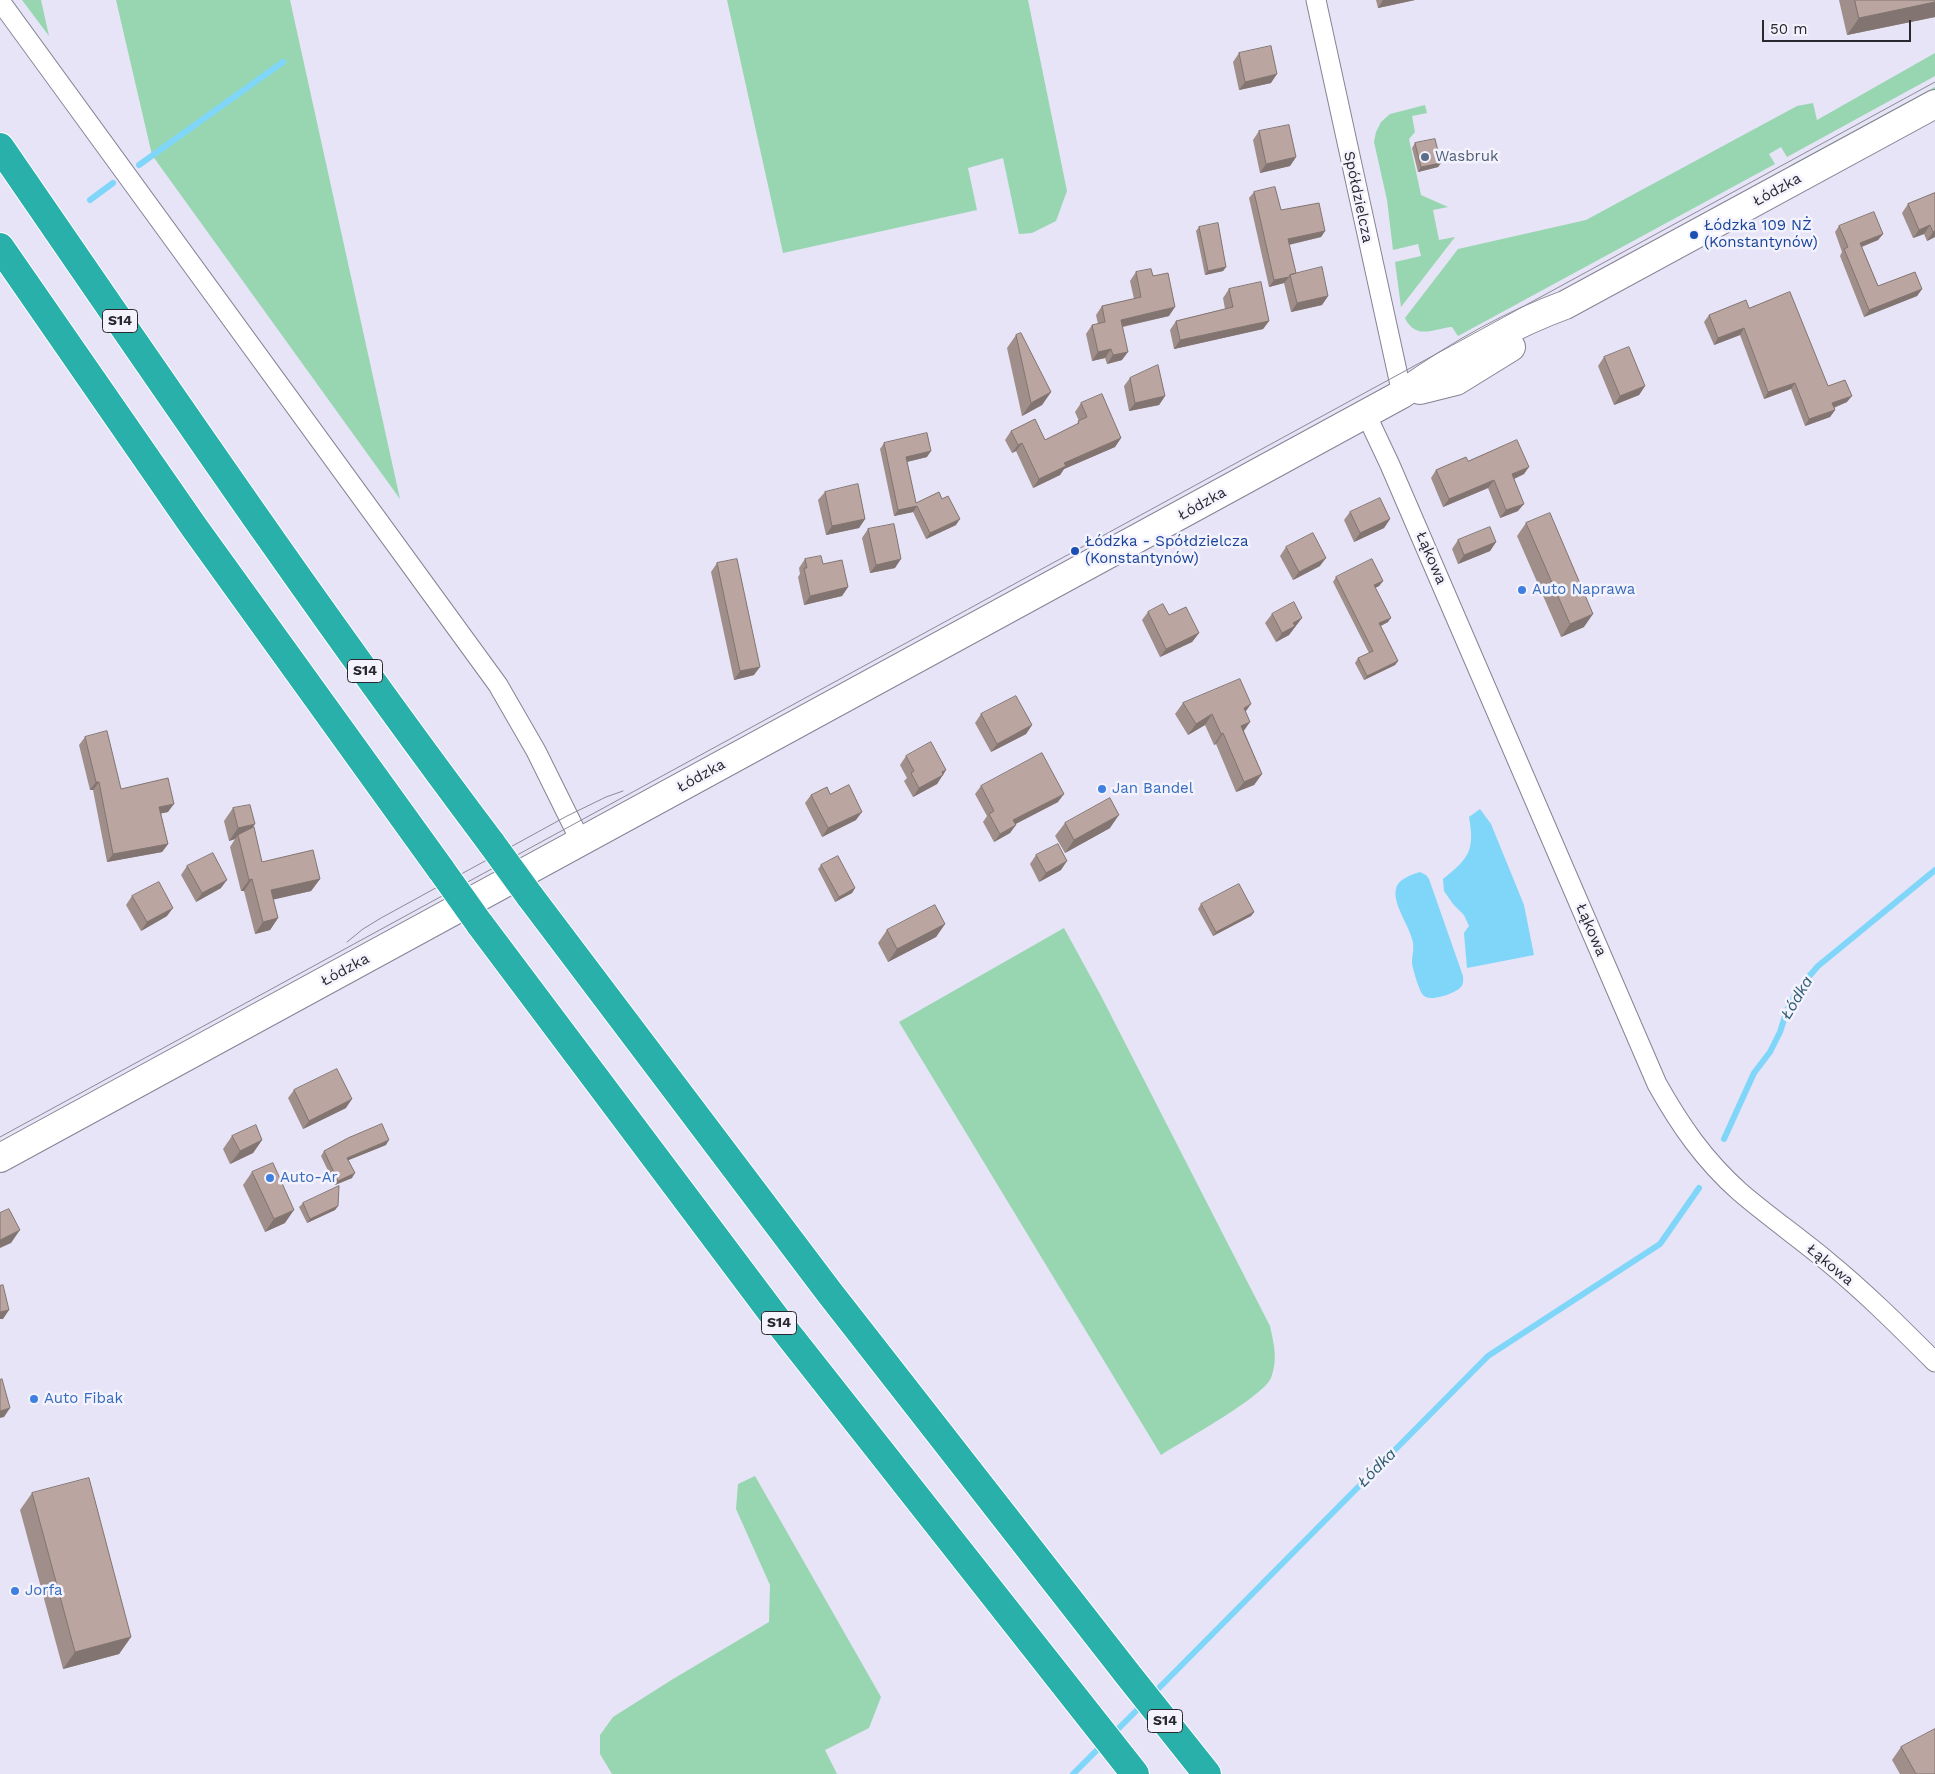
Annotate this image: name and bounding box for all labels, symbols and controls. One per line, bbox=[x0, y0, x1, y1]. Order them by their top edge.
scale bar bbox=[1765, 10, 1914, 42]
text: 50 m bbox=[1770, 20, 1807, 38]
place label: Wasbruk bbox=[1435, 148, 1498, 166]
street label: Spółdzielcza bbox=[1340, 150, 1376, 244]
marker: Wasbruk bbox=[1419, 151, 1431, 163]
street label: Łódzka bbox=[1750, 169, 1804, 211]
place label: Łódzka 109 NŻ (Konstantynów) bbox=[1704, 217, 1818, 252]
marker: Łódzka 109 NŻ (Konstantynów) bbox=[1688, 229, 1700, 241]
road number: S14 bbox=[102, 310, 138, 332]
street label: Łódzka bbox=[1175, 483, 1229, 525]
street label: Łąkowa bbox=[1412, 529, 1450, 587]
place label: Łódzka - Spółdzielcza (Konstantynów) bbox=[1085, 533, 1248, 568]
marker: Łódzka - Spółdzielcza (Konstantynów) bbox=[1069, 545, 1081, 557]
place label: Auto Naprawa bbox=[1532, 581, 1635, 599]
marker: Auto Naprawa bbox=[1516, 584, 1528, 596]
road number: S14 bbox=[348, 659, 382, 682]
street label: Łódzka bbox=[674, 755, 728, 797]
place label: Jan Bandel bbox=[1112, 780, 1193, 798]
marker: Jan Bandel bbox=[1096, 783, 1108, 795]
street label: Łąkowa bbox=[1572, 901, 1610, 959]
street label: Łódzka bbox=[318, 950, 372, 990]
water label: Łódka bbox=[1777, 973, 1817, 1023]
place label: Auto-Ar bbox=[280, 1169, 338, 1187]
marker: Auto-Ar bbox=[264, 1172, 276, 1184]
street label: Łąkowa bbox=[1803, 1240, 1857, 1290]
road number: S14 bbox=[762, 1312, 796, 1335]
place label: Auto Fibak bbox=[44, 1390, 123, 1408]
marker: Auto Fibak bbox=[28, 1393, 40, 1405]
water label: Łódka bbox=[1354, 1445, 1400, 1491]
place label: Jorfa bbox=[25, 1582, 62, 1600]
marker: Jorfa bbox=[9, 1585, 21, 1597]
road number: S14 bbox=[1148, 1710, 1182, 1732]

